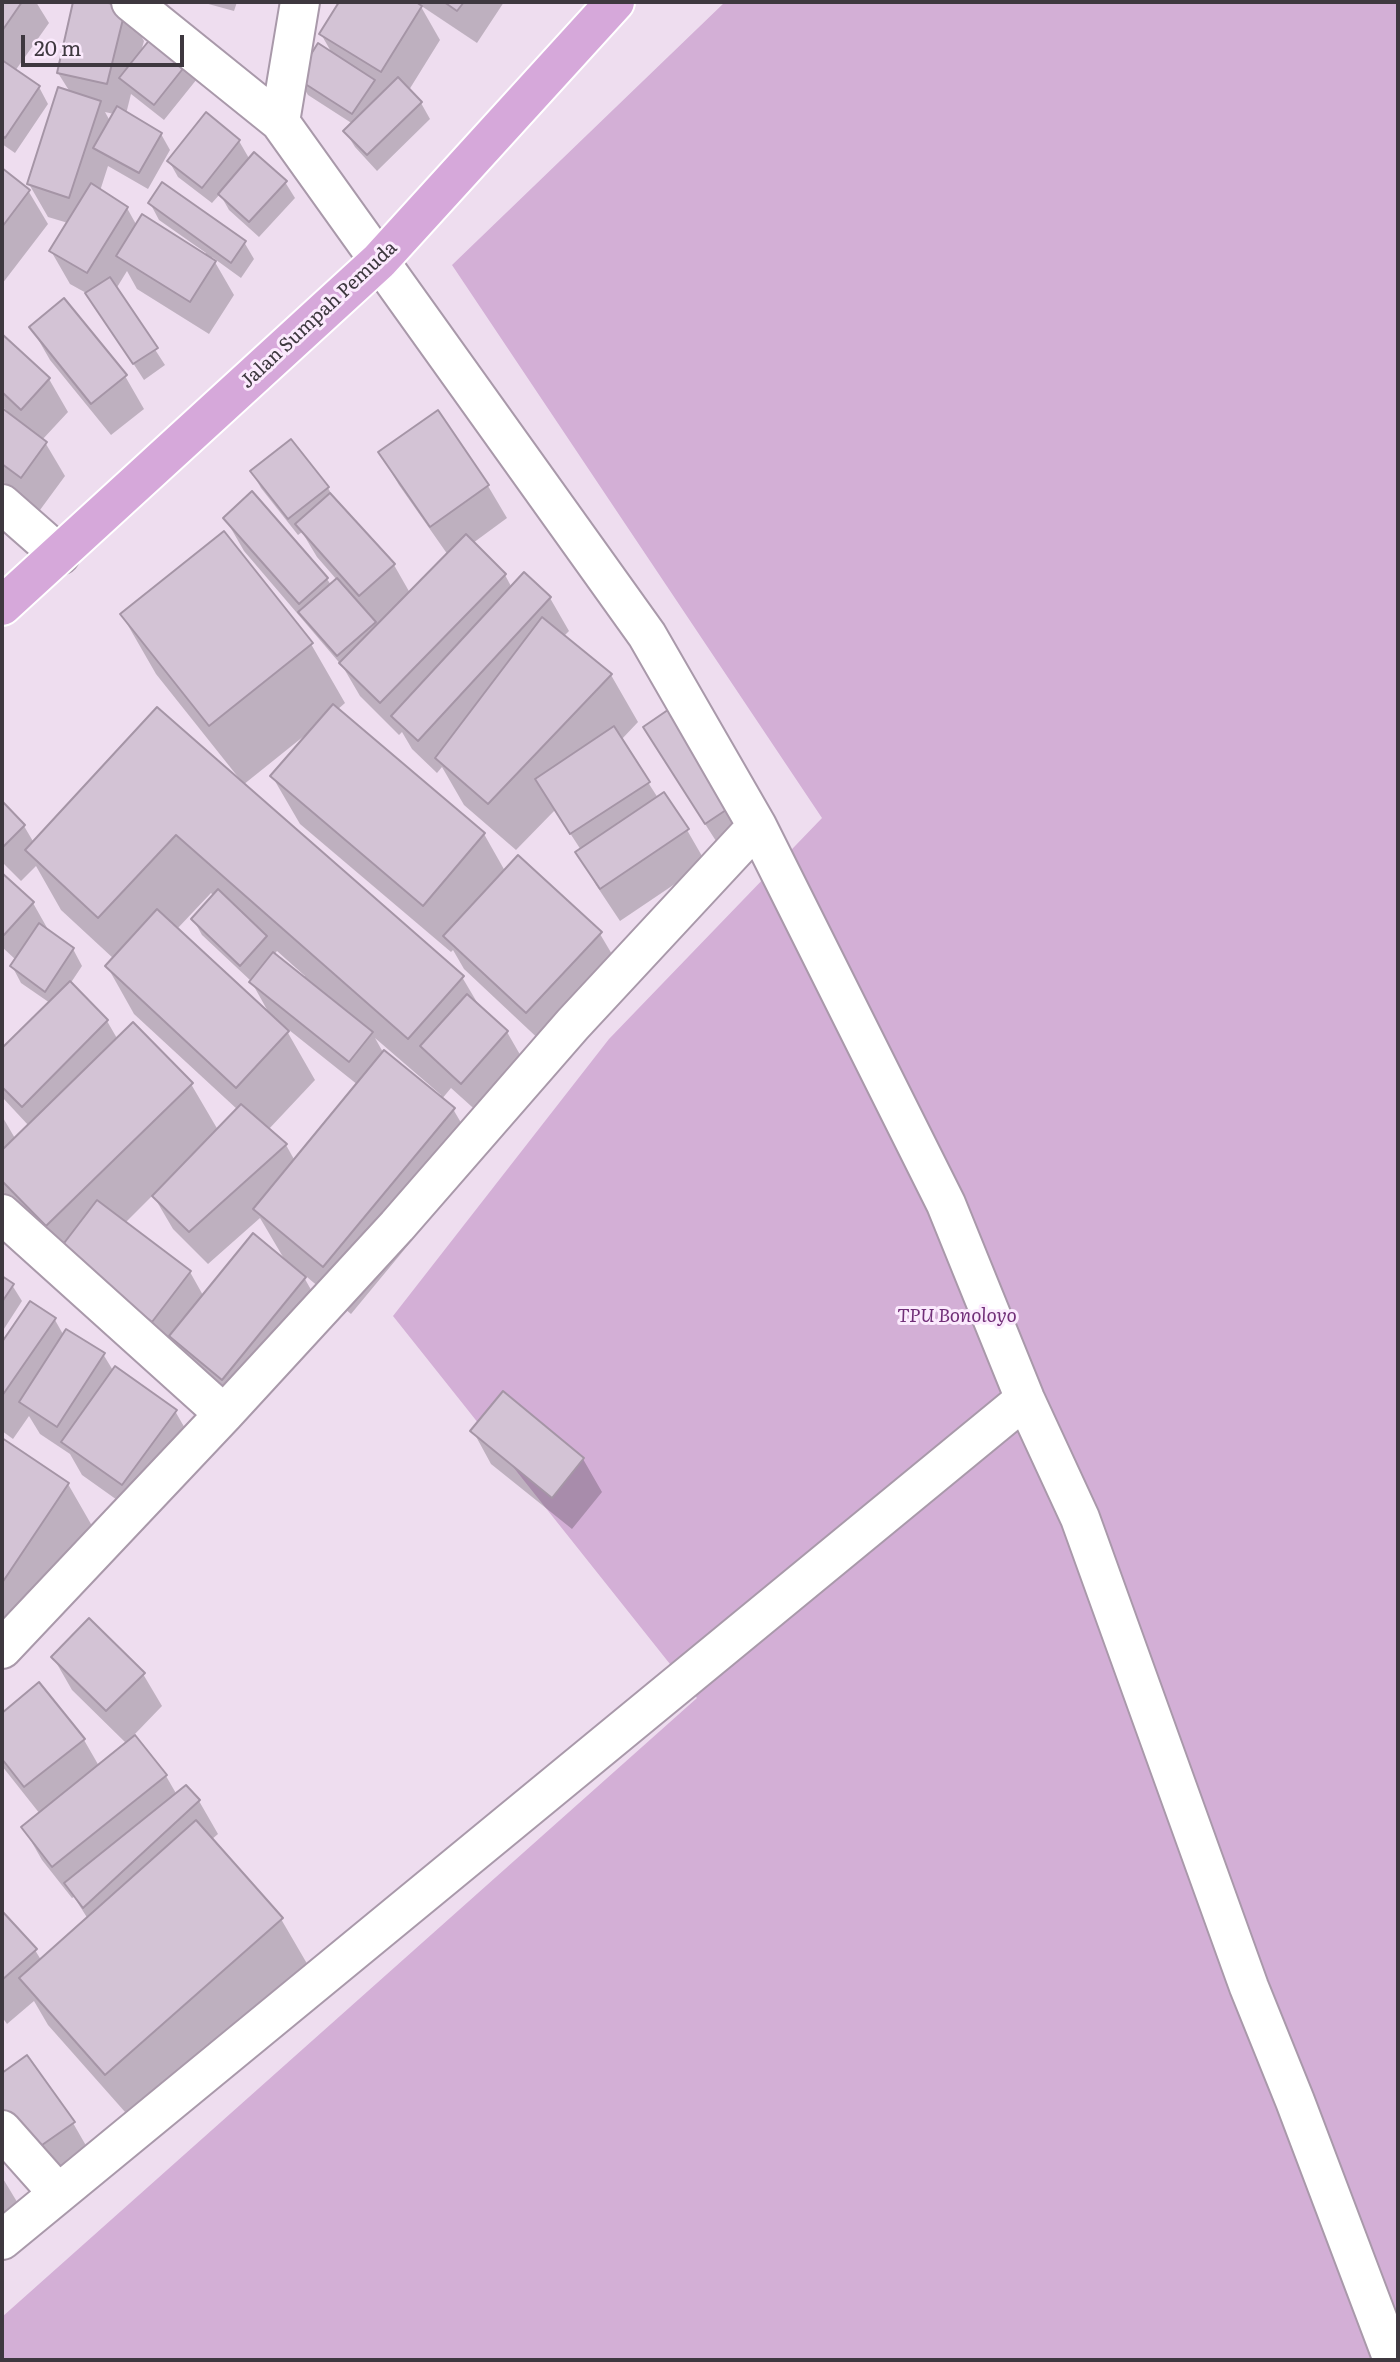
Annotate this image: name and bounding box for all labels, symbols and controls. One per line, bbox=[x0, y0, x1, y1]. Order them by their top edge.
scale bar bbox=[24, 21, 187, 65]
text: 20 m bbox=[34, 31, 81, 62]
street label: Jalan Sumpah Pemuda bbox=[236, 237, 402, 393]
park label: TPU Bonoloyo bbox=[897, 1305, 1017, 1327]

